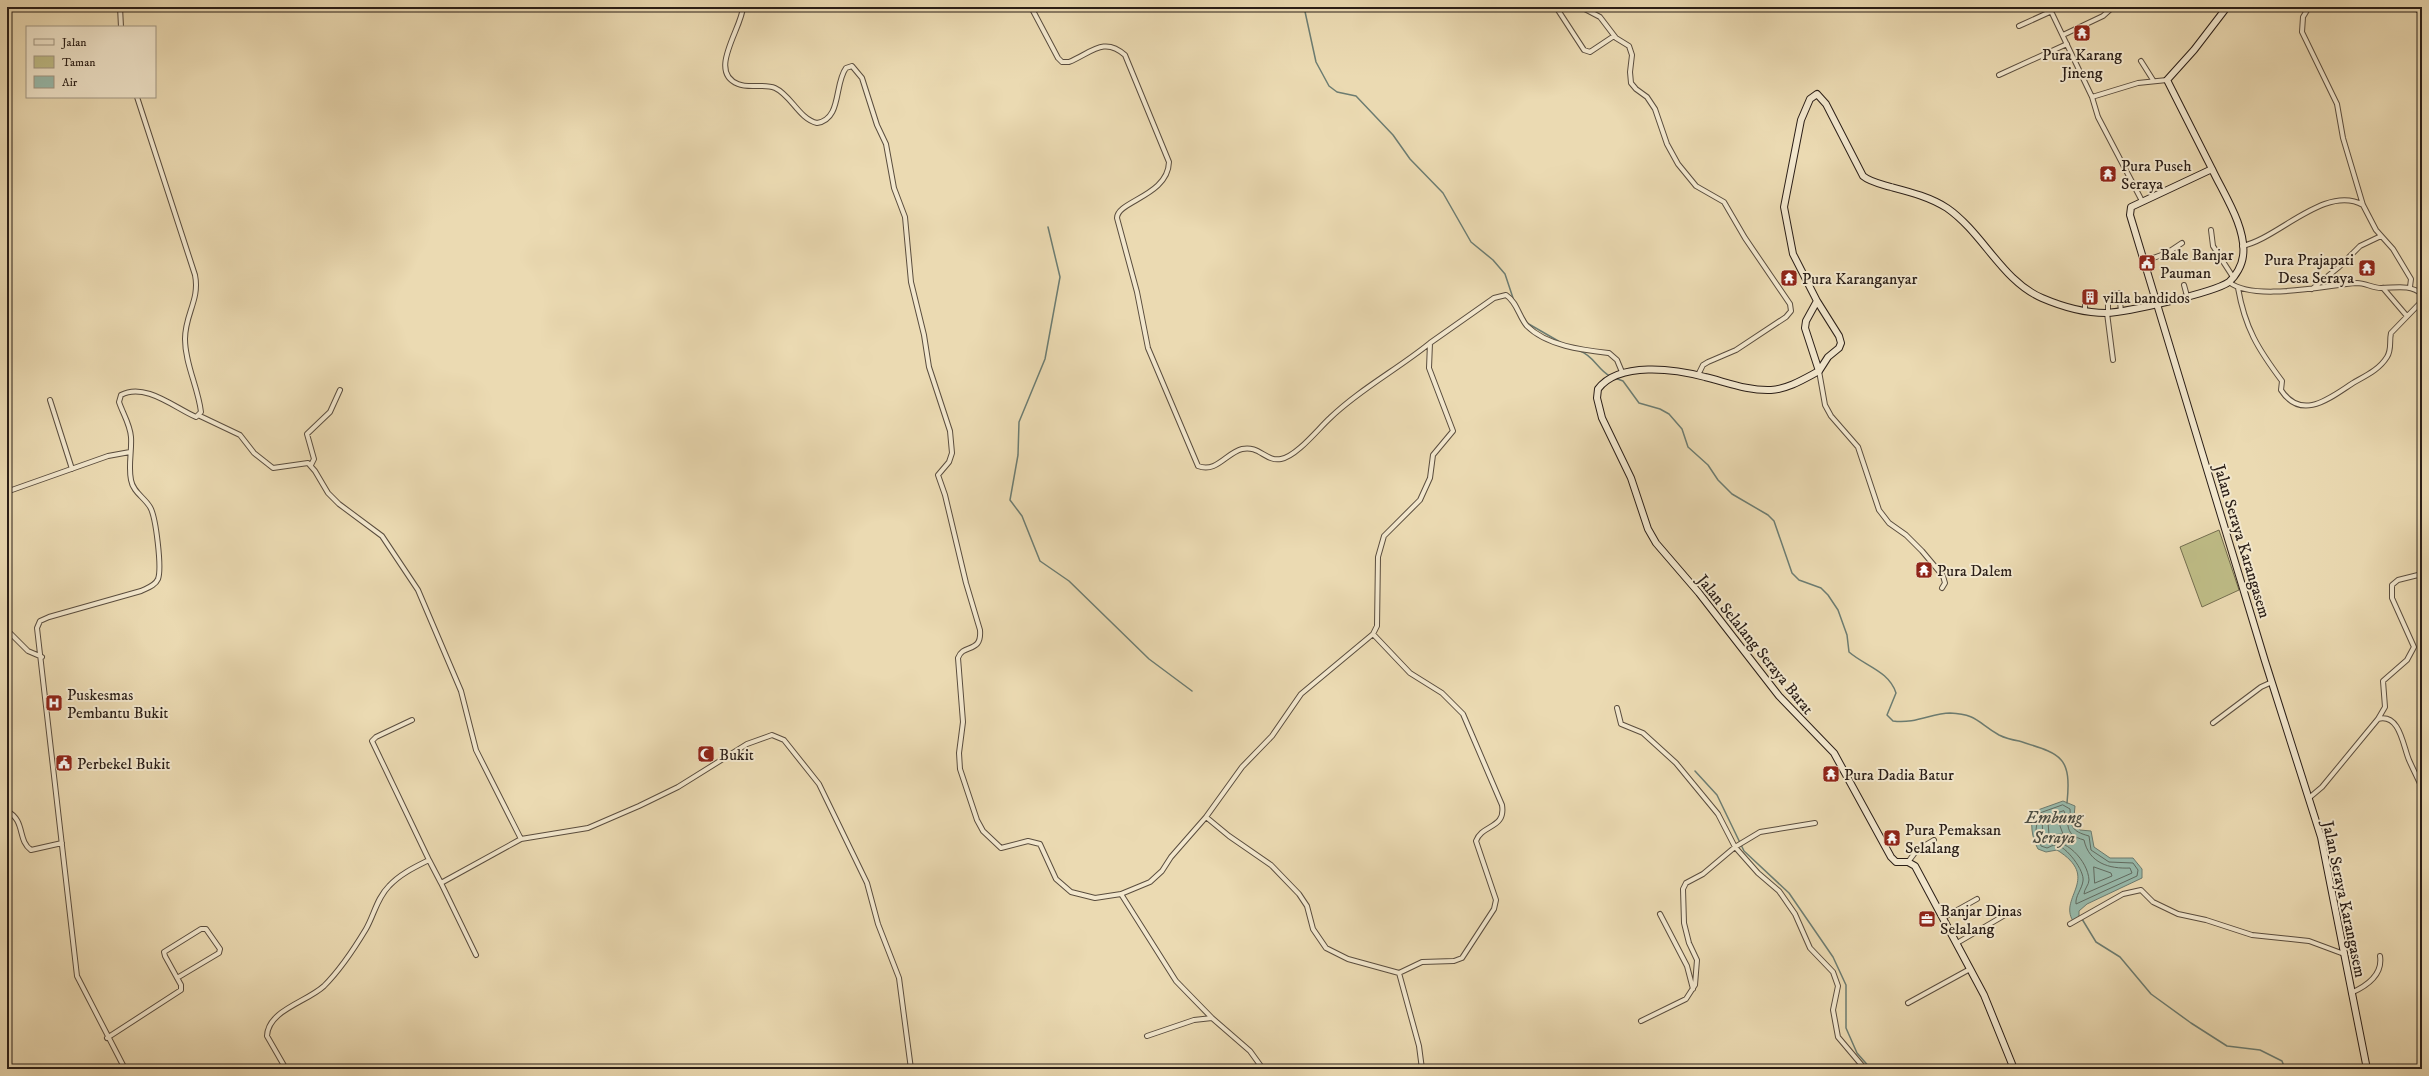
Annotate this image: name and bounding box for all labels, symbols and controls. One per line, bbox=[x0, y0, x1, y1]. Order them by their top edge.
temple icon: Pura Karang Jineng bbox=[2072, 23, 2092, 43]
legend bbox=[26, 26, 156, 98]
text: Jalan bbox=[61, 35, 87, 50]
place label: Pura Karang Jineng bbox=[2042, 45, 2122, 83]
text: Taman bbox=[62, 55, 96, 70]
text: Air bbox=[62, 75, 78, 90]
place label: Pura Puseh Seraya bbox=[2121, 156, 2192, 194]
temple icon: Pura Puseh Seraya bbox=[2098, 164, 2118, 184]
place label: Bale Banjar Pauman bbox=[2160, 245, 2234, 283]
place label: Pura Prajapati Desa Seraya bbox=[2264, 250, 2354, 288]
public building icon: Bale Banjar Pauman bbox=[2137, 253, 2157, 273]
temple icon: Pura Prajapati Desa Seraya bbox=[2357, 258, 2377, 278]
temple icon: Pura Karanganyar bbox=[1779, 268, 1799, 288]
place label: Pura Karanganyar bbox=[1802, 269, 1918, 289]
building icon: villa bandidos bbox=[2080, 287, 2100, 307]
place label: villa bandidos bbox=[2102, 288, 2190, 308]
street label: Jalan Seraya Karangasem bbox=[2209, 460, 2275, 620]
temple icon: Pura Dalem bbox=[1914, 560, 1934, 580]
place label: Pura Dalem bbox=[1937, 561, 2012, 581]
street label: Jalan Selalang Seraya Barat bbox=[1691, 569, 1818, 719]
place label: Puskesmas Pembantu Bukit bbox=[67, 685, 168, 723]
hospital icon: Puskesmas Pembantu Bukit bbox=[44, 693, 64, 713]
mosque icon: Bukit bbox=[696, 744, 716, 764]
place label: Bukit bbox=[719, 745, 754, 765]
public building icon: Perbekel Bukit bbox=[54, 753, 74, 773]
place label: Perbekel Bukit bbox=[77, 754, 170, 774]
temple icon: Pura Dadia Batur bbox=[1821, 764, 1841, 784]
place label: Pura Dadia Batur bbox=[1844, 765, 1954, 785]
water label: Embung Seraya bbox=[2024, 807, 2085, 849]
street label: Jalan Seraya Karangasem bbox=[2317, 817, 2370, 979]
place label: Pura Pemaksan Selalang bbox=[1905, 820, 2002, 858]
temple icon: Pura Pemaksan Selalang bbox=[1882, 828, 1902, 848]
place label: Banjar Dinas Selalang bbox=[1940, 901, 2022, 939]
office icon: Banjar Dinas Selalang bbox=[1917, 909, 1937, 929]

